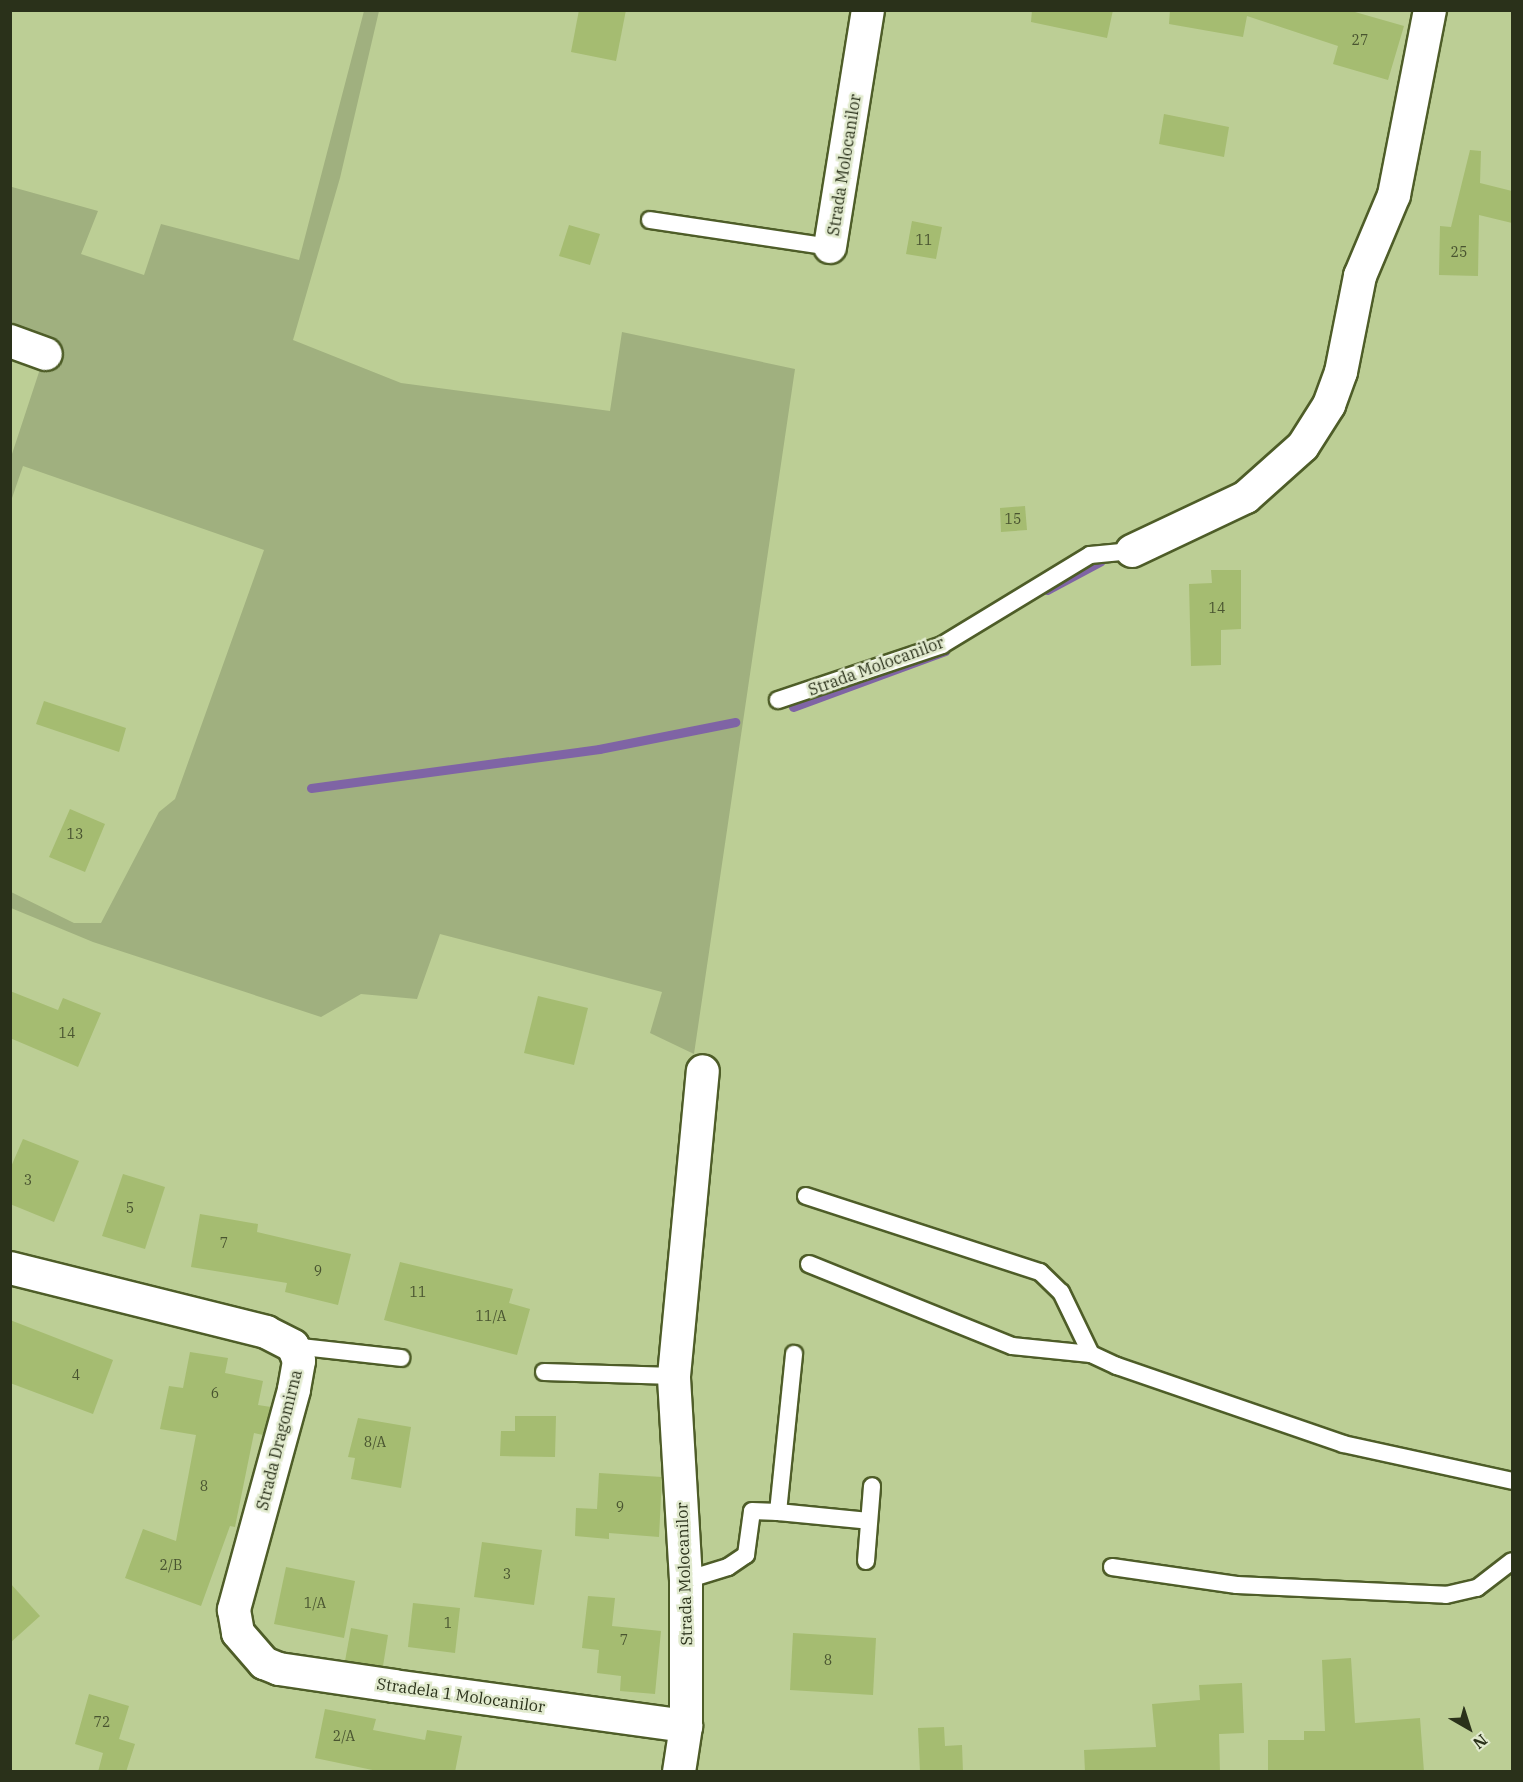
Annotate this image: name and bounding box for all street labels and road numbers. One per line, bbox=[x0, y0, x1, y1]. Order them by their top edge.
street label: Strada Molocanilor bbox=[823, 93, 865, 237]
street label: Strada Molocanilor bbox=[805, 633, 947, 699]
street label: Strada Dragomirna bbox=[252, 1368, 306, 1512]
street label: Strada Molocanilor bbox=[672, 1502, 696, 1646]
street label: Stradela 1 Molocanilor bbox=[376, 1674, 546, 1716]

